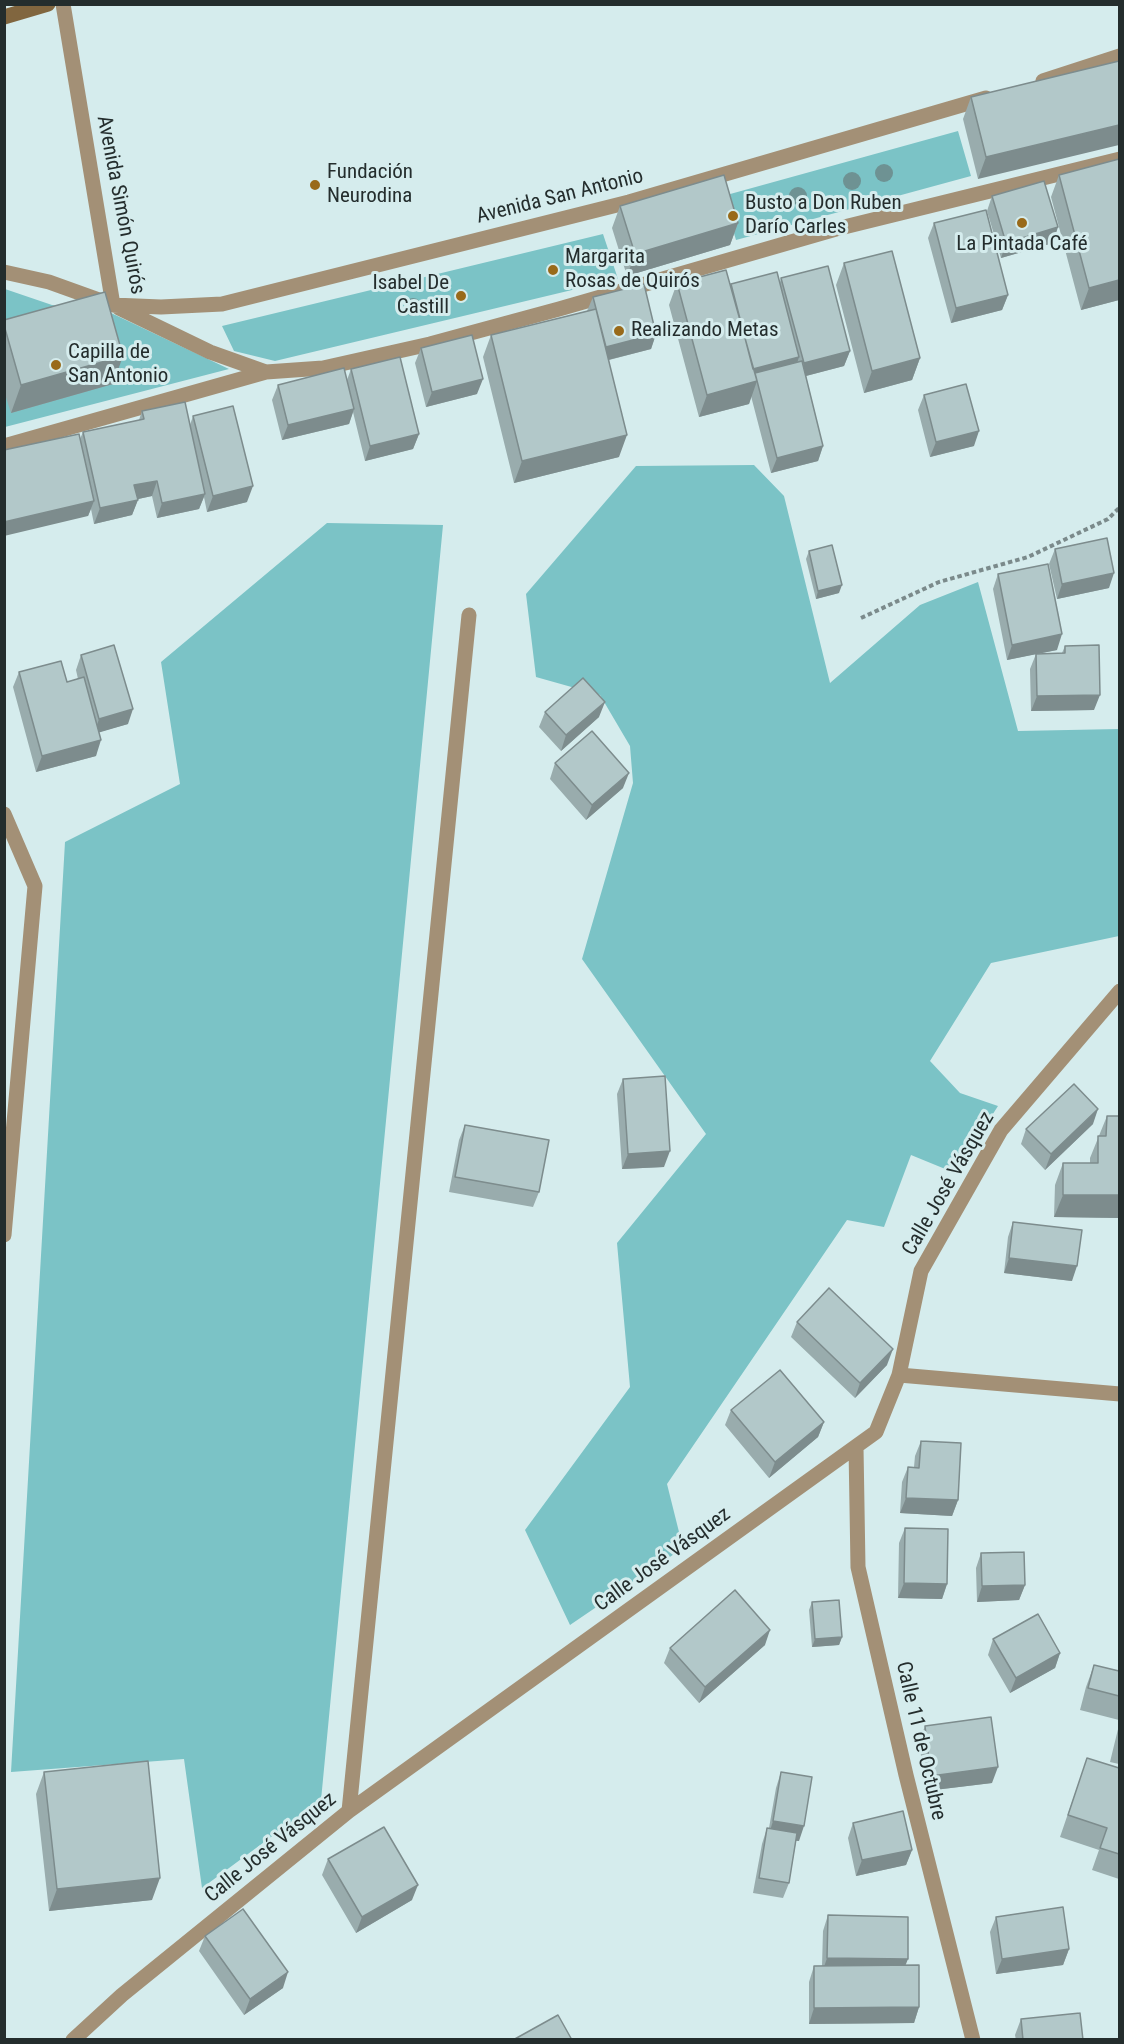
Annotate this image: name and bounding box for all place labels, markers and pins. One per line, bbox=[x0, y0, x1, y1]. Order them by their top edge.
place label: Fundación Neurodina bbox=[327, 160, 413, 210]
marker: Fundación Neurodina bbox=[308, 178, 322, 192]
place label: Busto a Don Ruben Darío Carles bbox=[745, 191, 902, 241]
marker: Busto a Don Ruben Darío Carles bbox=[726, 209, 740, 223]
marker: La Pintada Café bbox=[1015, 216, 1029, 230]
place label: La Pintada Café bbox=[956, 232, 1088, 258]
place label: Margarita Rosas de Quirós bbox=[565, 245, 700, 295]
marker: Margarita Rosas de Quirós bbox=[546, 263, 560, 277]
place label: Isabel De Castill bbox=[372, 271, 449, 321]
marker: Isabel De Castill bbox=[454, 289, 468, 303]
place label: Realizando Metas bbox=[631, 318, 778, 344]
marker: Realizando Metas bbox=[612, 324, 626, 338]
place label: Capilla de San Antonio bbox=[68, 340, 168, 390]
marker: Capilla de San Antonio bbox=[49, 358, 63, 372]

